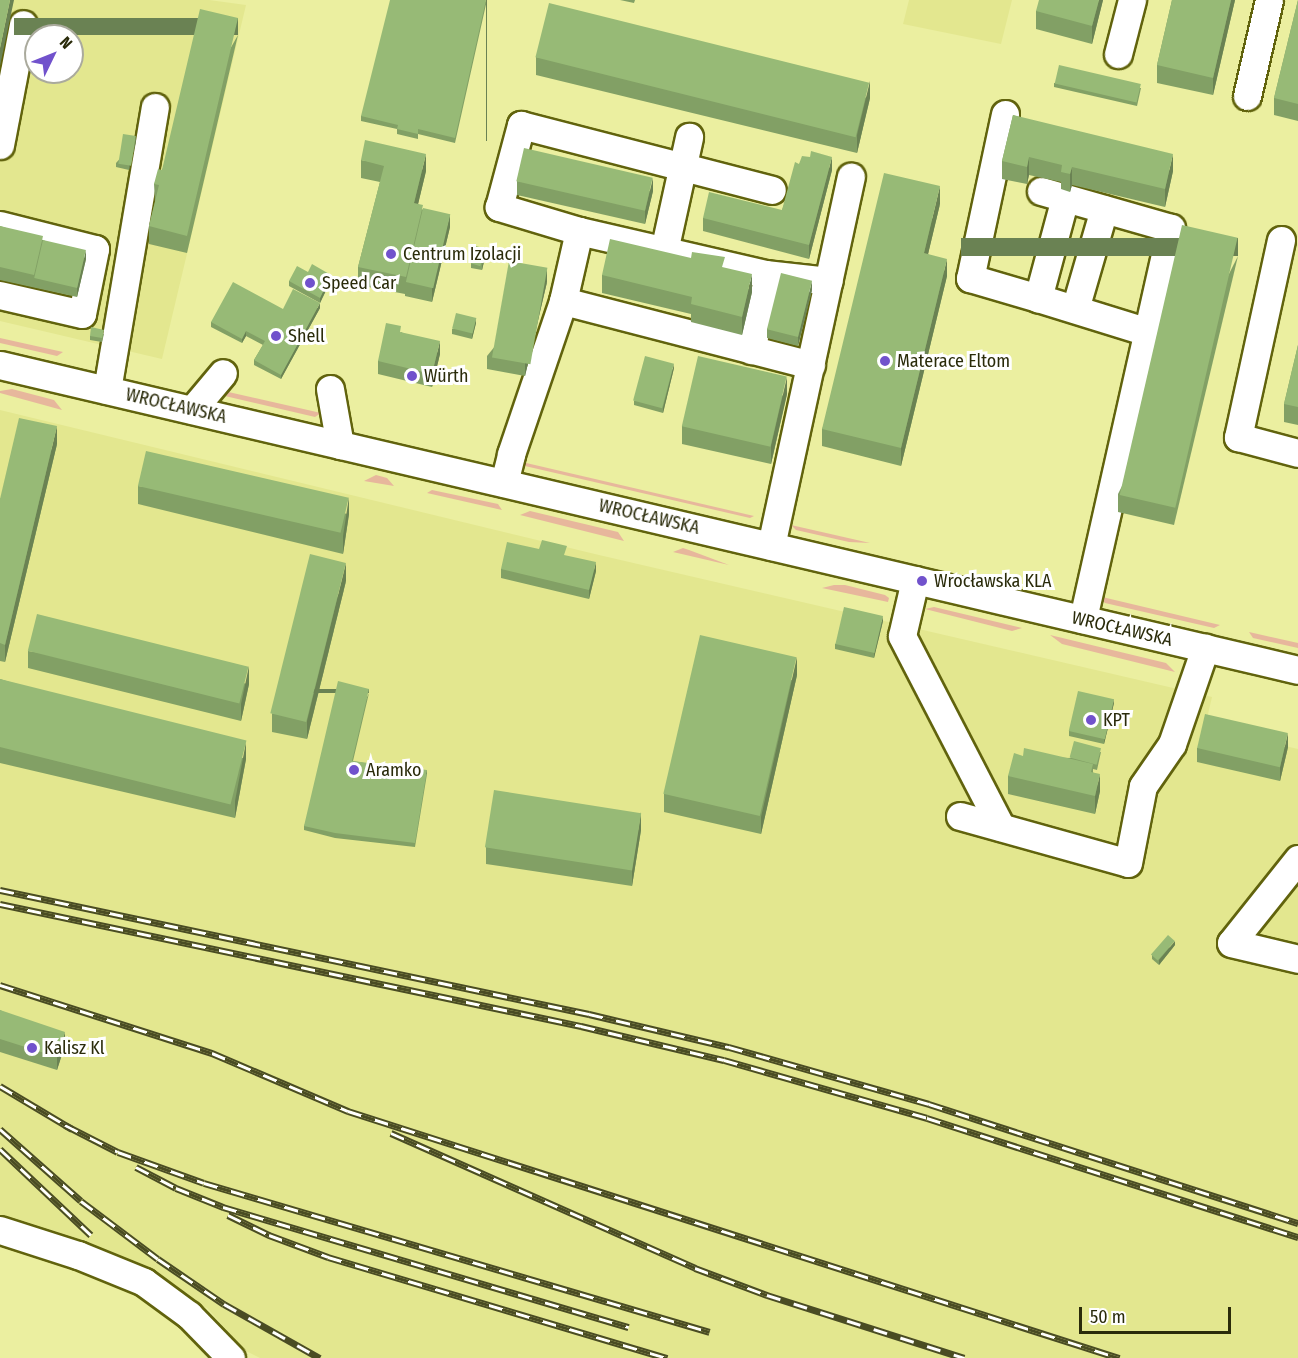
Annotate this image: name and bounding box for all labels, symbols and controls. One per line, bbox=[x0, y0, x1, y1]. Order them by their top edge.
north arrow bbox=[24, 24, 84, 84]
text: N bbox=[56, 33, 76, 53]
place label: Centrum Izolacji bbox=[403, 243, 521, 265]
marker: Centrum Izolacji bbox=[384, 247, 398, 261]
place label: Speed Car bbox=[322, 272, 396, 294]
marker: Speed Car bbox=[303, 276, 317, 290]
place label: Shell bbox=[288, 325, 325, 347]
marker: Shell bbox=[269, 329, 283, 343]
place label: Materace Eltom bbox=[897, 350, 1010, 372]
marker: Materace Eltom bbox=[878, 354, 892, 368]
place label: Würth bbox=[424, 365, 468, 387]
marker: Würth bbox=[405, 369, 419, 383]
street label: WROCŁAWSKA bbox=[124, 384, 228, 428]
street label: WROCŁAWSKA bbox=[597, 495, 701, 539]
place label: Wrocławska KLA bbox=[934, 570, 1052, 592]
marker: Wrocławska KLA bbox=[915, 574, 929, 588]
street label: WROCŁAWSKA bbox=[1070, 607, 1174, 651]
place label: KPT bbox=[1103, 709, 1130, 731]
marker: KPT bbox=[1084, 713, 1098, 727]
place label: Aramko bbox=[366, 759, 422, 781]
marker: Aramko bbox=[347, 763, 361, 777]
place label: Kalisz Kl bbox=[44, 1037, 105, 1059]
marker: Kalisz Kl bbox=[25, 1041, 39, 1055]
scale bar bbox=[1082, 1295, 1234, 1333]
text: 50 m bbox=[1090, 1306, 1126, 1328]

